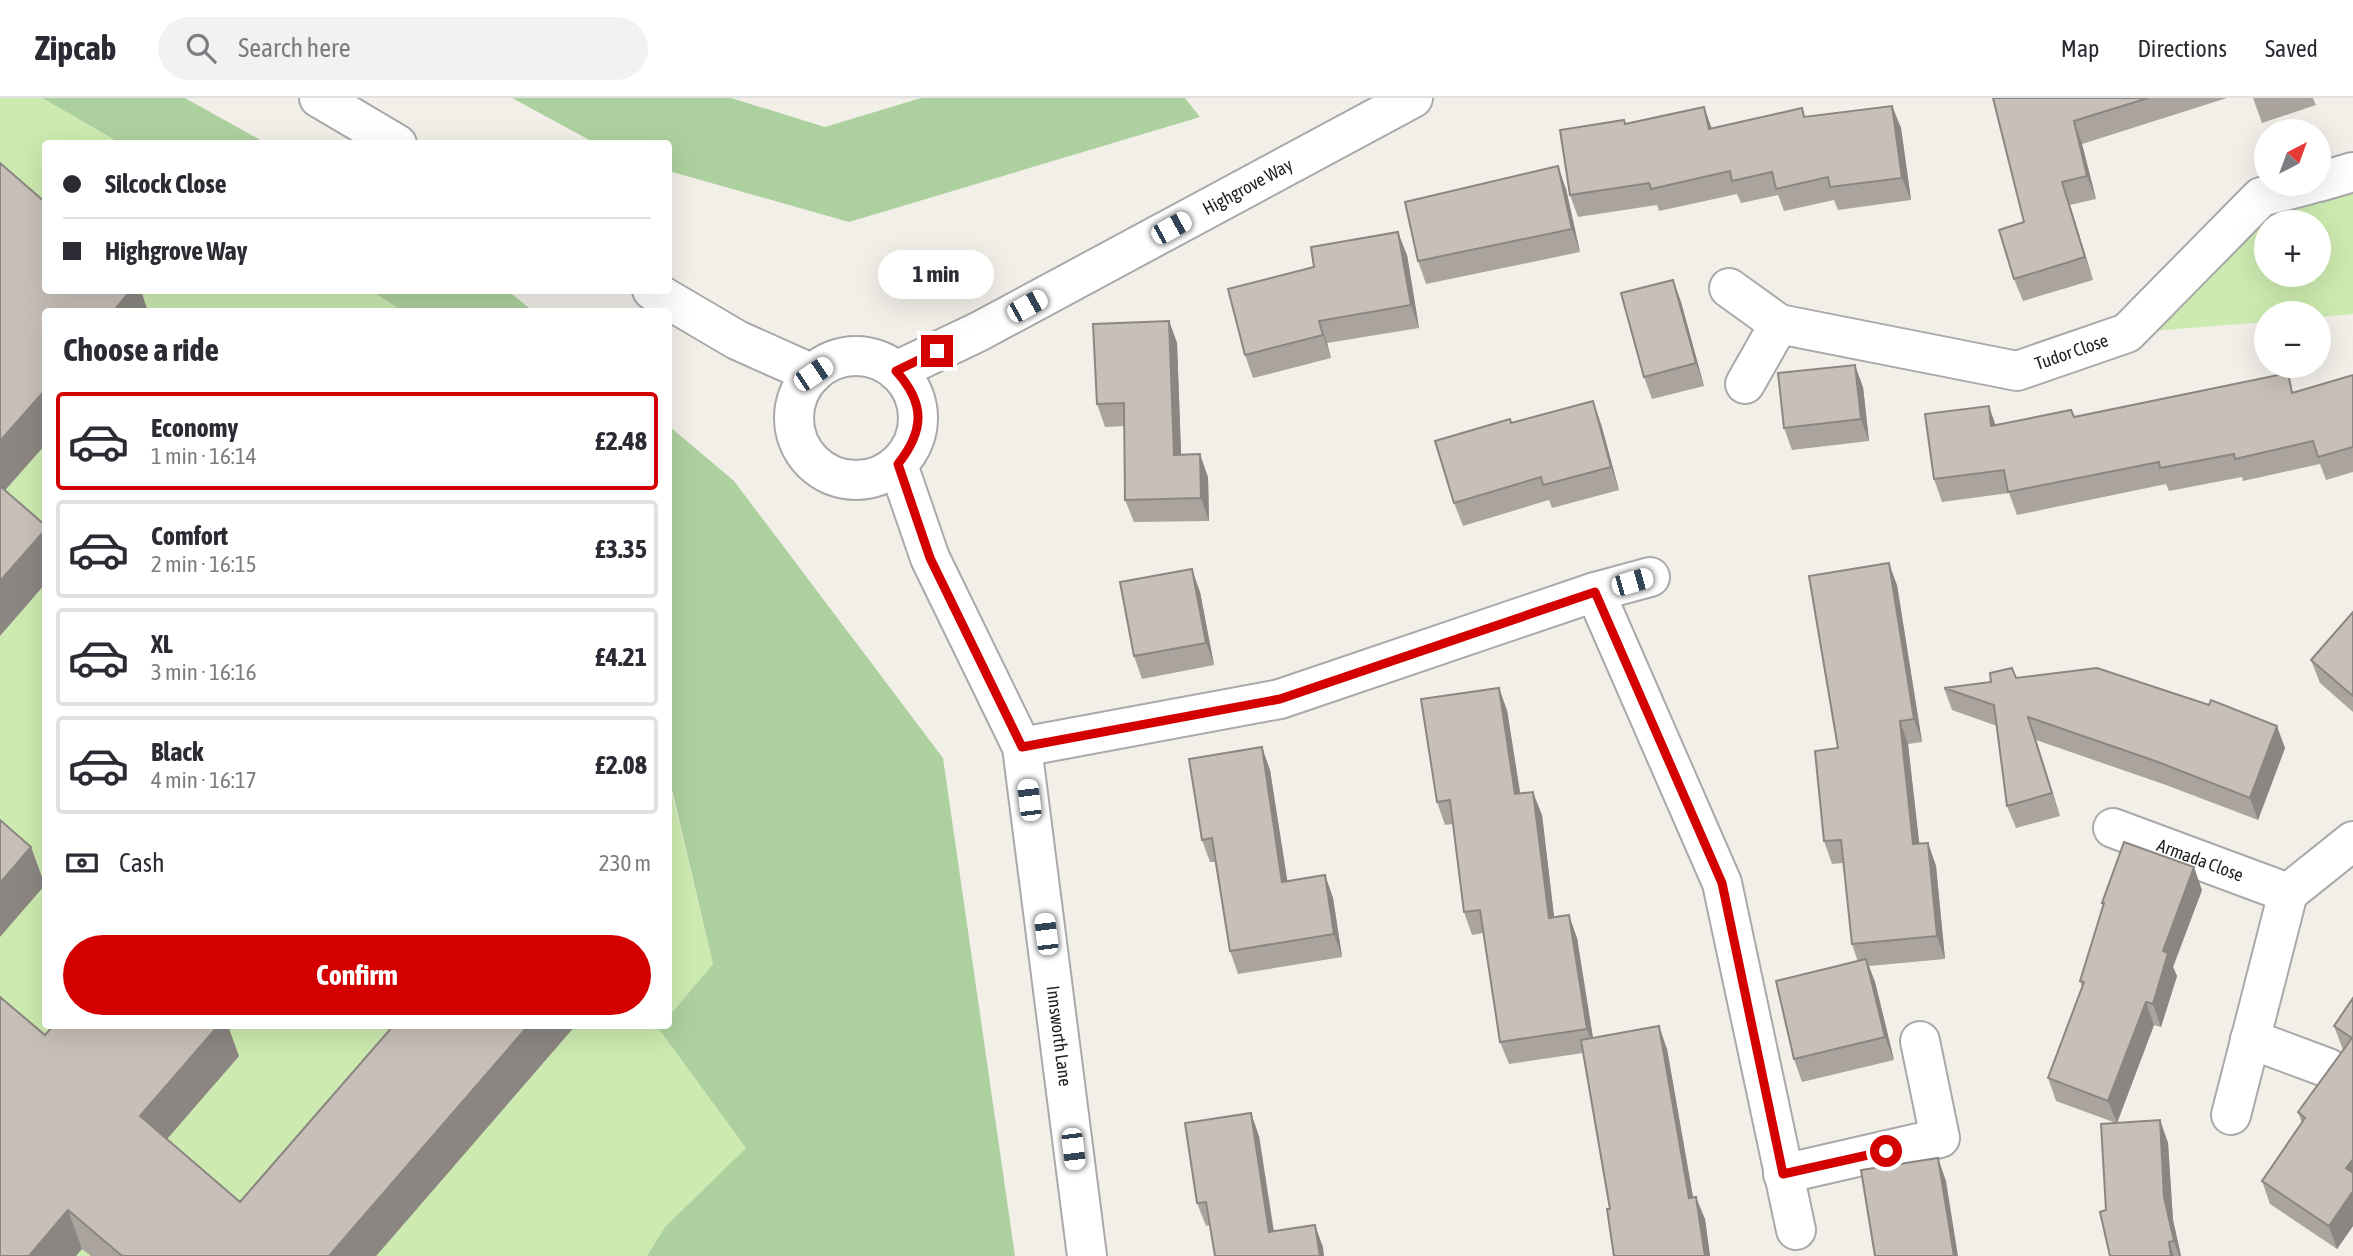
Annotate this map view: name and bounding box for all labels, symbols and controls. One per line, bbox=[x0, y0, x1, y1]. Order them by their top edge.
search box bbox=[158, 17, 648, 80]
text: Zipcab bbox=[35, 29, 116, 67]
icon: search bbox=[182, 29, 220, 67]
text: Search here bbox=[238, 33, 350, 63]
text: Map bbox=[2061, 35, 2099, 62]
text: Directions bbox=[2137, 35, 2227, 62]
text: Saved bbox=[2265, 35, 2318, 62]
north arrow bbox=[2254, 119, 2331, 196]
map controls bbox=[2254, 119, 2331, 378]
street label: Highgrove Way bbox=[1199, 154, 1296, 219]
text: Silcock Close bbox=[105, 169, 227, 199]
car bbox=[1148, 209, 1195, 247]
button: + bbox=[2254, 210, 2331, 287]
text: Highgrove Way bbox=[105, 236, 247, 266]
callout: 1 min bbox=[879, 250, 995, 299]
text: 1 min bbox=[913, 261, 959, 287]
car bbox=[1004, 287, 1051, 325]
button: − bbox=[2254, 301, 2331, 378]
street label: Tudor Close bbox=[2032, 329, 2111, 374]
text: Choose a ride bbox=[63, 331, 219, 368]
route end bbox=[921, 335, 953, 367]
car bbox=[790, 354, 837, 394]
icon: car bbox=[67, 410, 130, 473]
text: Economy bbox=[151, 413, 238, 443]
text: £2.48 bbox=[595, 426, 647, 456]
text: 1 min · 16:14 bbox=[151, 443, 257, 469]
icon: car bbox=[67, 518, 130, 581]
text: Comfort bbox=[151, 521, 228, 551]
text: £3.35 bbox=[595, 534, 647, 564]
text: 2 min · 16:15 bbox=[151, 551, 257, 577]
car bbox=[1609, 566, 1656, 598]
icon: car bbox=[67, 626, 130, 689]
text: XL bbox=[151, 629, 173, 659]
text: £4.21 bbox=[595, 642, 647, 672]
text: 3 min · 16:16 bbox=[151, 659, 257, 685]
icon: car bbox=[67, 734, 130, 797]
text: Black bbox=[151, 737, 203, 767]
text: £2.08 bbox=[595, 750, 647, 780]
text: 4 min · 16:17 bbox=[151, 767, 257, 793]
car bbox=[1017, 778, 1042, 822]
street label: Armada Close bbox=[2154, 834, 2246, 886]
icon: cash bbox=[63, 844, 101, 882]
text: Cash bbox=[119, 848, 165, 878]
text: 230 m bbox=[599, 850, 651, 876]
car bbox=[1034, 912, 1059, 956]
button: Confirm bbox=[63, 935, 651, 1015]
street label: Innsworth Lane bbox=[1043, 984, 1076, 1088]
car bbox=[1061, 1127, 1086, 1171]
route start bbox=[1870, 1135, 1902, 1167]

